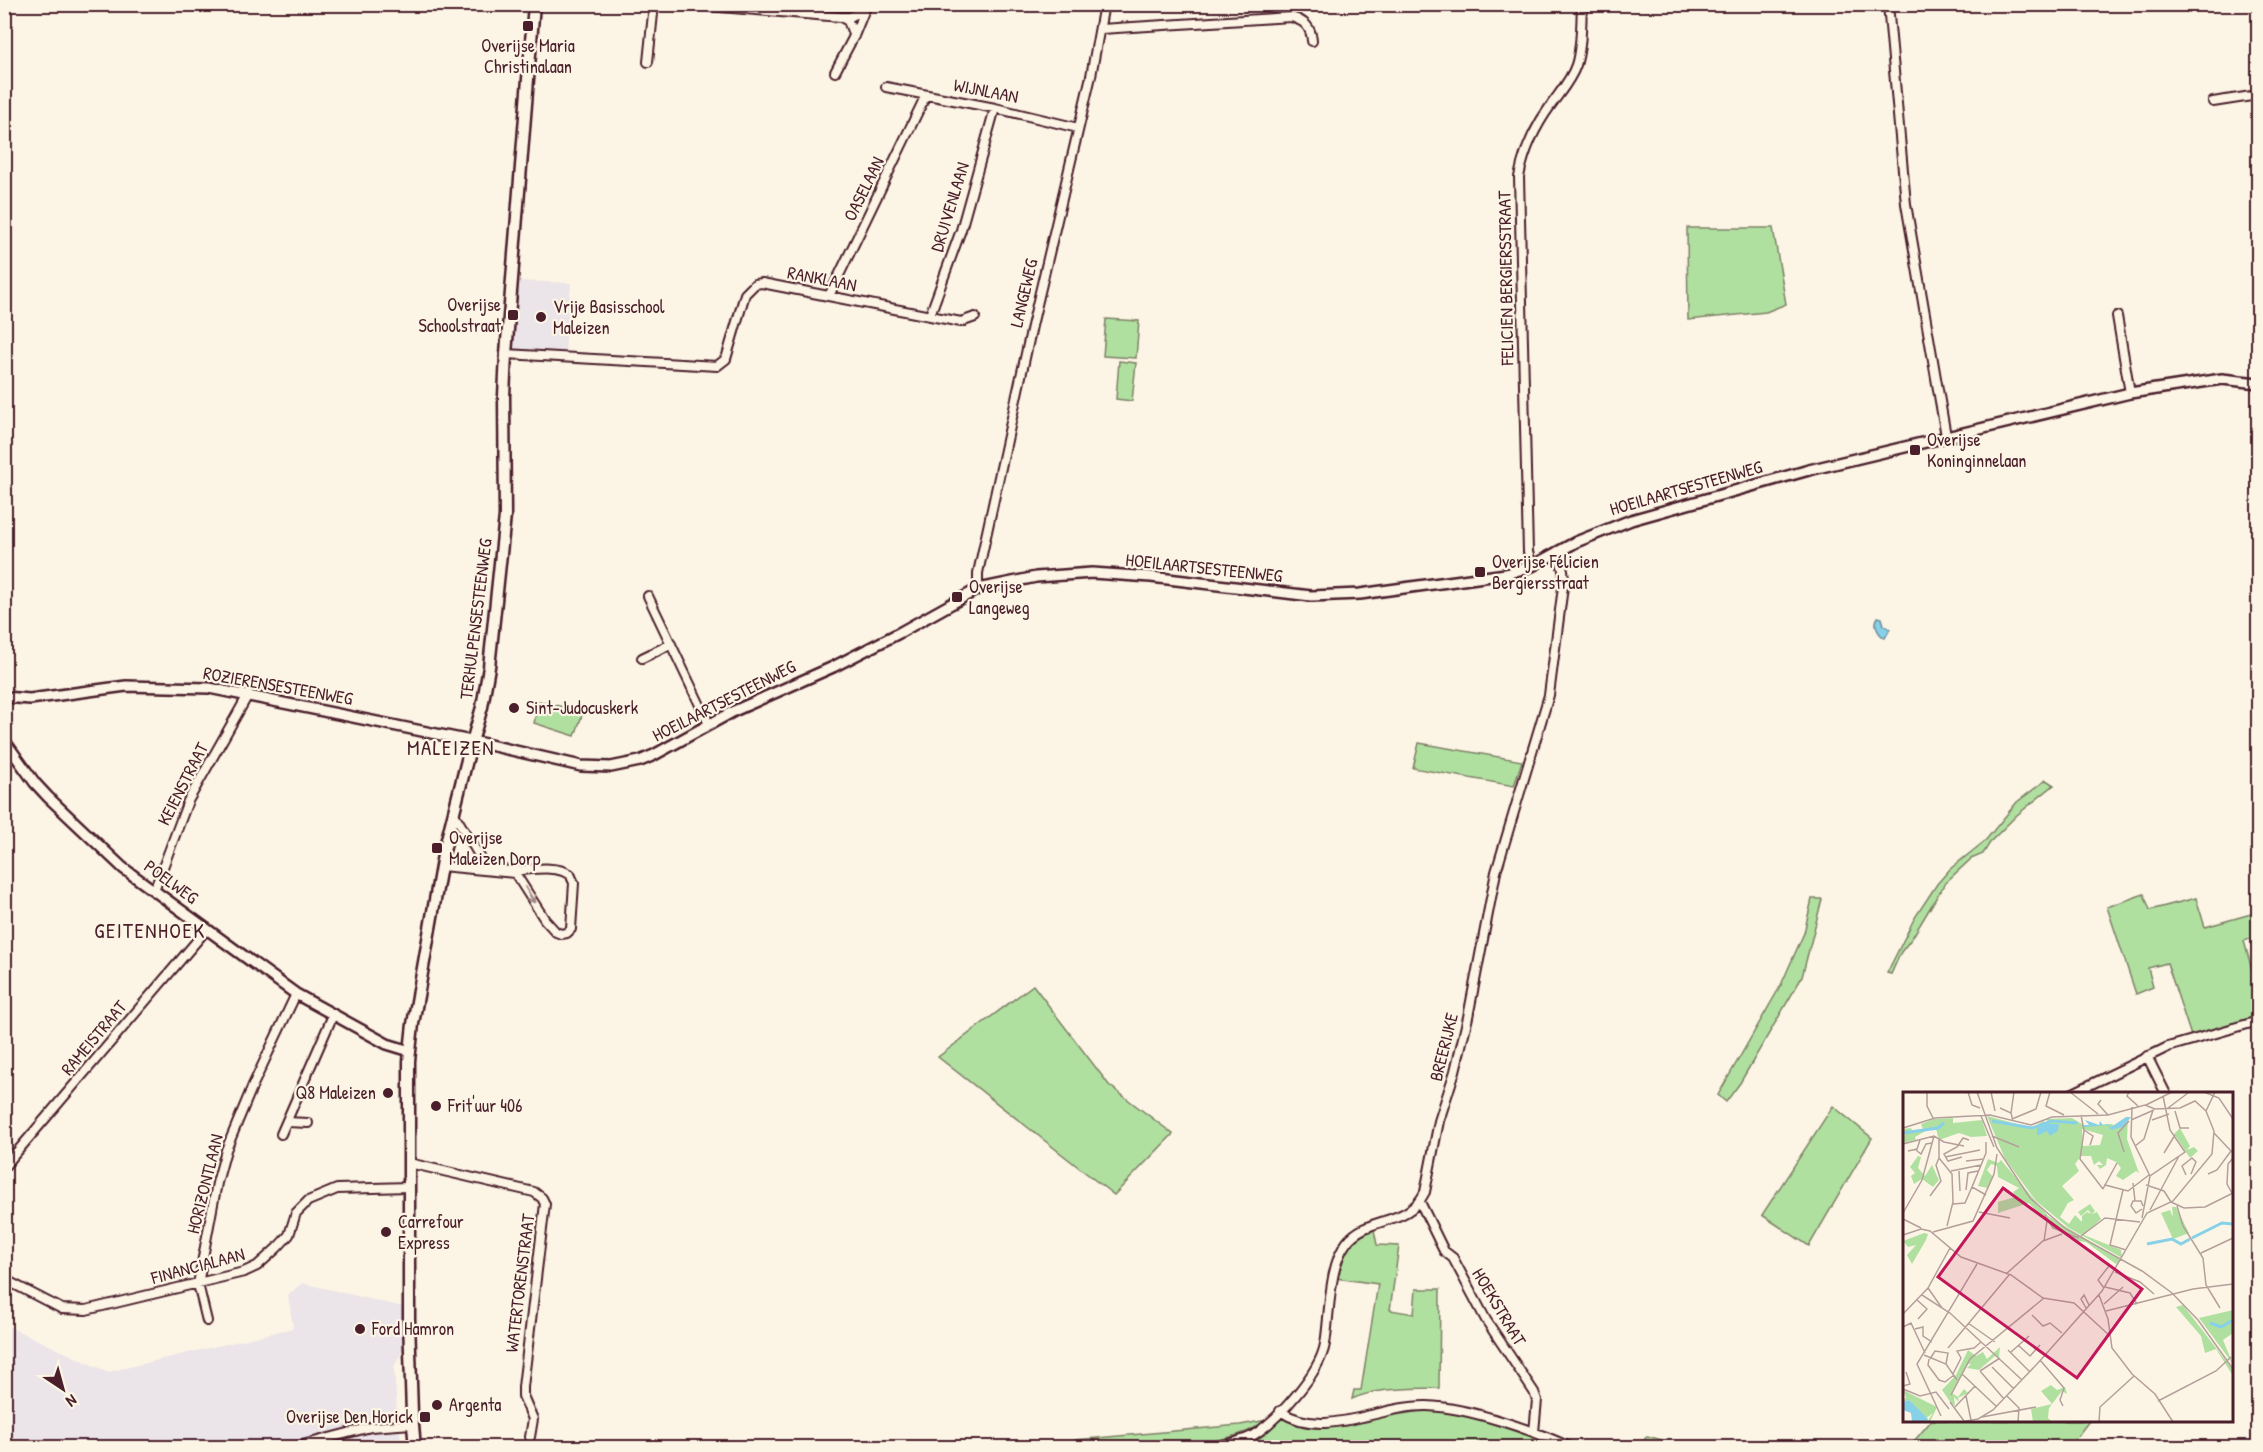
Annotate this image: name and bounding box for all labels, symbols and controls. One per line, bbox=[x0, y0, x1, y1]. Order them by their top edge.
marker: Overijse Maria Christinalaan bbox=[521, 19, 535, 33]
place label: Overijse Maria Christinalaan bbox=[481, 33, 575, 79]
street label: WIJNLAAN bbox=[952, 72, 1021, 109]
street label: OASELAAN bbox=[837, 152, 890, 225]
street label: DRUIVENLAAN bbox=[924, 159, 975, 255]
street label: FELICIEN BERGIERSSTRAAT bbox=[1491, 190, 1520, 367]
street label: LANGEWEG bbox=[1004, 256, 1044, 329]
street label: RANKLAAN bbox=[785, 260, 859, 297]
place label: Overijse Schoolstraat bbox=[419, 292, 502, 338]
place label: Vrije Basisschool Maleizen bbox=[553, 294, 665, 340]
marker: Overijse Schoolstraat bbox=[506, 308, 520, 322]
marker: Vrije Basisschool Maleizen bbox=[534, 310, 548, 324]
place label: Overijse Koninginnelaan bbox=[1927, 427, 2027, 473]
marker: Overijse Koninginnelaan bbox=[1908, 443, 1922, 457]
street label: HOEILAARTSESTEENWEG bbox=[1607, 454, 1765, 521]
street label: TERHULPENSESTEENWEG bbox=[453, 537, 498, 701]
street label: HOEILAARTSESTEENWEG bbox=[1124, 547, 1284, 588]
place label: Overijse Félicien Bergiersstraat bbox=[1492, 549, 1599, 595]
marker: Overijse Félicien Bergiersstraat bbox=[1473, 565, 1487, 579]
place label: Overijse Langeweg bbox=[969, 574, 1030, 620]
marker: Overijse Langeweg bbox=[950, 590, 964, 604]
street label: HOEILAARTSESTEENWEG bbox=[648, 653, 800, 747]
street label: ROZIERENSESTEENWEG bbox=[201, 660, 355, 711]
place label: Sint-Judocuskerk bbox=[526, 695, 639, 720]
marker: Sint-Judocuskerk bbox=[507, 701, 521, 715]
district label: MALEIZEN bbox=[407, 733, 495, 762]
street label: KEIENSTRAAT bbox=[151, 737, 214, 830]
place label: Overijse Maleizen Dorp bbox=[449, 825, 541, 871]
marker: Overijse Maleizen Dorp bbox=[430, 841, 444, 855]
street label: POELWEG bbox=[139, 854, 204, 910]
one-way arrow bbox=[524, 886, 536, 903]
district label: GEITENHOEK bbox=[94, 916, 206, 945]
street label: RAMEISTRAAT bbox=[55, 994, 133, 1080]
street label: BREERIJKE bbox=[1423, 1010, 1464, 1084]
place label: Q8 Maleizen bbox=[296, 1080, 376, 1105]
marker: Q8 Maleizen bbox=[381, 1086, 395, 1100]
inset map bbox=[1903, 1092, 2233, 1422]
place label: Frit'uur 406 bbox=[447, 1093, 522, 1118]
marker: Frit'uur 406 bbox=[429, 1099, 443, 1113]
street label: HORIZONTLAAN bbox=[180, 1131, 229, 1236]
place label: Carrefour Express bbox=[398, 1209, 464, 1255]
street label: WATERTORENSTRAAT bbox=[499, 1212, 540, 1354]
marker: Carrefour Express bbox=[379, 1225, 393, 1239]
street label: FINANCIALAAN bbox=[147, 1241, 247, 1290]
street label: HOEKSTRAAT bbox=[1466, 1263, 1533, 1351]
place label: Ford Hamron bbox=[371, 1316, 454, 1341]
marker: Ford Hamron bbox=[353, 1322, 367, 1336]
north arrow bbox=[33, 1359, 93, 1419]
text: N bbox=[62, 1390, 82, 1413]
place label: Argenta bbox=[449, 1392, 501, 1417]
marker: Argenta bbox=[430, 1398, 444, 1412]
place label: Overijse Den Horick bbox=[286, 1404, 414, 1429]
marker: Overijse Den Horick bbox=[418, 1410, 432, 1424]

